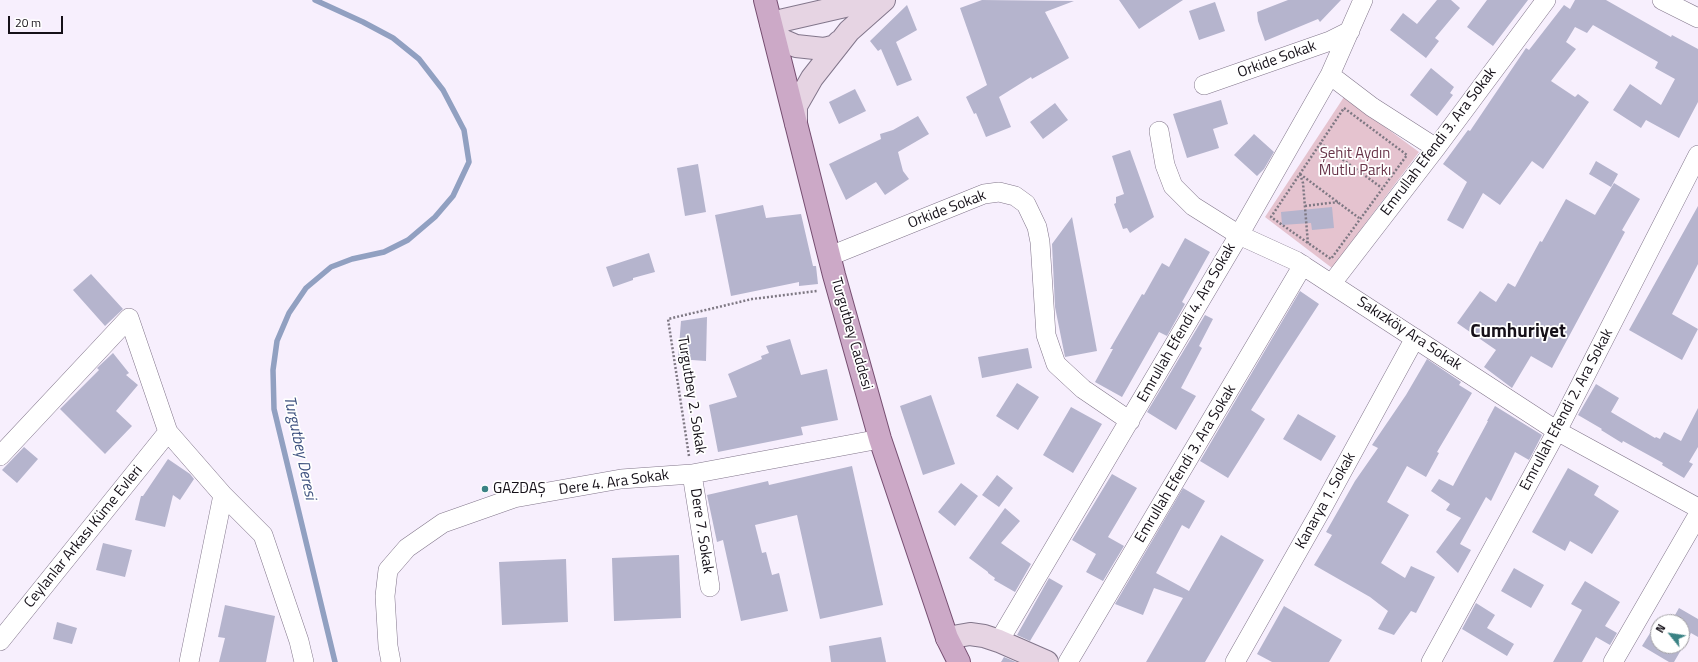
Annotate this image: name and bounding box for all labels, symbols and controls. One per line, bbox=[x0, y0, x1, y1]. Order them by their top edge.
scale bar bbox=[10, 8, 65, 34]
text: 20 m bbox=[15, 13, 41, 32]
street label: Orkide Sokak bbox=[1235, 37, 1319, 83]
street label: Emrullah Efendi 3. Ara Sokak bbox=[1377, 64, 1501, 220]
park label: Şehit Aydın Mutlu Parkı bbox=[1319, 145, 1391, 180]
street label: Orkide Sokak bbox=[905, 187, 989, 233]
street label: Emrullah Efendi 4. Ara Sokak bbox=[1134, 240, 1240, 406]
street label: Turgutbey Caddesi bbox=[826, 276, 876, 392]
street label: Sakızköy Ara Sokak bbox=[1353, 293, 1465, 375]
district label: Cumhuriyet bbox=[1470, 321, 1566, 343]
street label: Emrullah Efendi 2. Ara Sokak bbox=[1517, 326, 1617, 494]
street label: Turgutbey 2. Sokak bbox=[673, 335, 709, 455]
street label: Emrullah Efendi 3. Ara Sokak bbox=[1132, 382, 1240, 546]
water label: Turgutbey Deresi bbox=[279, 394, 319, 502]
street label: Kanarya 1. Sokak bbox=[1292, 450, 1360, 552]
street label: Ceylanlar Arkası Küme Evleri bbox=[21, 462, 147, 612]
street label: Dere 4. Ara Sokak bbox=[558, 466, 670, 500]
place label: GAZDAŞ bbox=[493, 480, 546, 498]
marker: GAZDAŞ bbox=[480, 484, 490, 494]
street label: Dere 7. Sokak bbox=[685, 487, 717, 575]
north arrow bbox=[1650, 614, 1690, 654]
text: N bbox=[1652, 621, 1669, 636]

